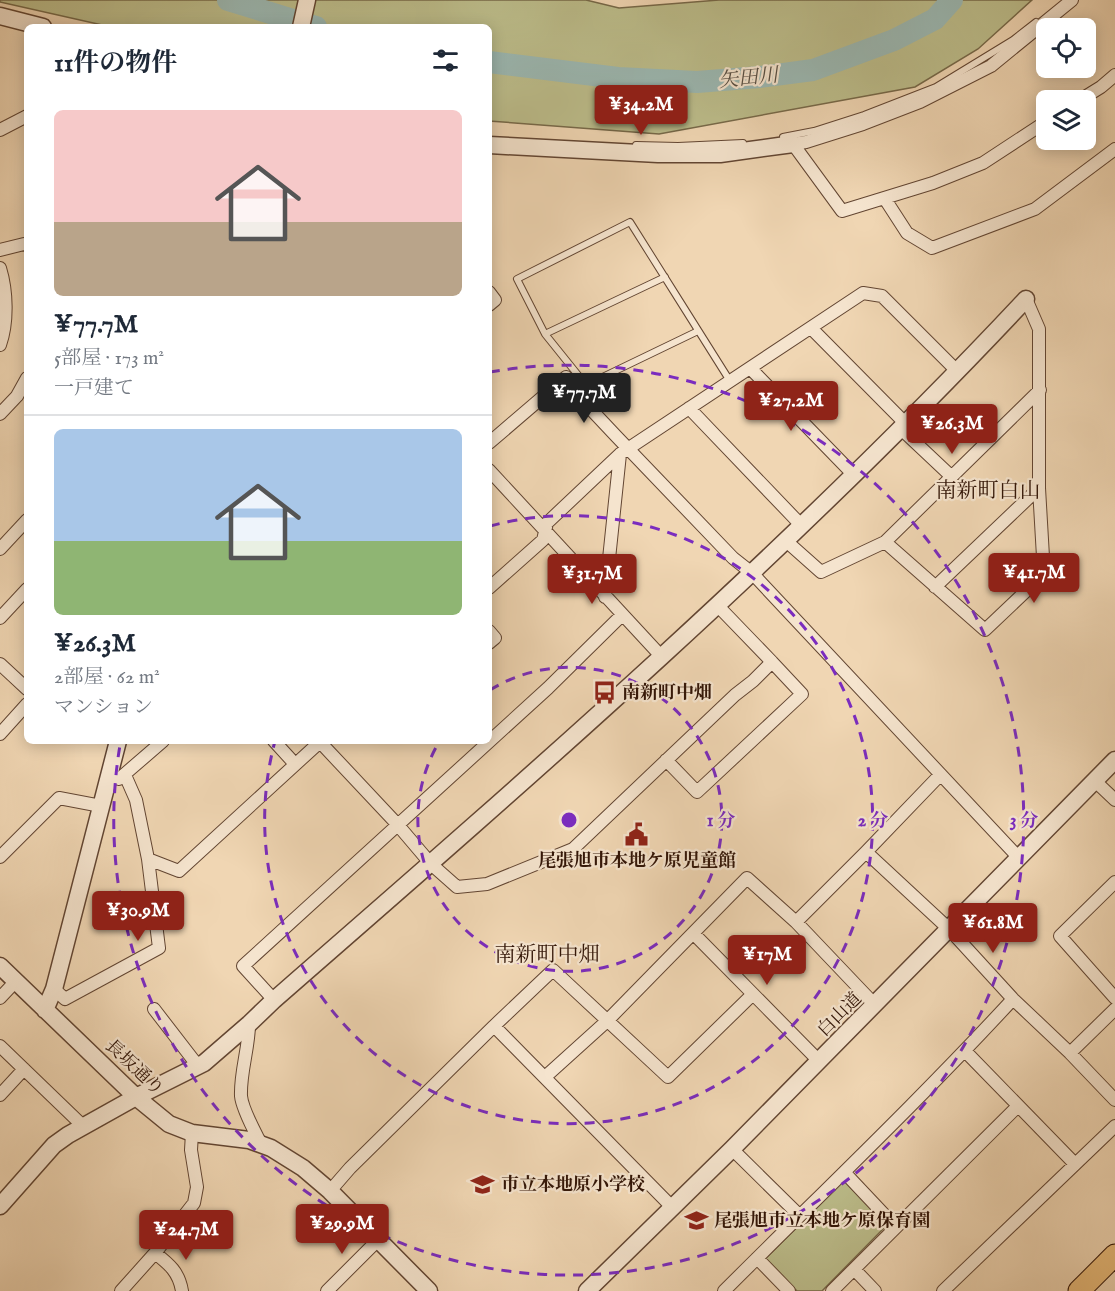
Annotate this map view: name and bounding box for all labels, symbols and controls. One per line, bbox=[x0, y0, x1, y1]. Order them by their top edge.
map controls bbox=[1036, 18, 1096, 150]
button: locate bbox=[1036, 18, 1096, 78]
icon: filters bbox=[429, 44, 462, 77]
text: 11件の物件 bbox=[54, 47, 177, 80]
water label: 矢田川 bbox=[717, 63, 781, 94]
pin: ¥34.2M bbox=[592, 85, 690, 136]
button: layers bbox=[1036, 90, 1096, 150]
text: ¥34.2M bbox=[609, 92, 673, 117]
icon: home bbox=[204, 149, 312, 257]
text: ¥77.7M bbox=[54, 308, 138, 341]
text: 5部屋 · 173 m² bbox=[54, 346, 164, 371]
pin: ¥77.7M bbox=[535, 373, 633, 424]
text: 一戸建て bbox=[54, 376, 134, 401]
text: ¥77.7M bbox=[552, 380, 616, 405]
pin: ¥27.2M bbox=[742, 381, 840, 432]
text: ¥27.2M bbox=[758, 388, 824, 413]
pin: ¥26.3M bbox=[903, 404, 1001, 455]
text: ¥26.3M bbox=[921, 411, 983, 436]
icon: home bbox=[204, 468, 312, 576]
district label: 南新町白山 bbox=[936, 478, 1041, 505]
pin: ¥41.7M bbox=[985, 553, 1083, 604]
pin: ¥31.7M bbox=[543, 554, 641, 605]
text: ¥41.7M bbox=[1002, 560, 1066, 585]
text: ¥31.7M bbox=[562, 561, 622, 586]
text: ¥26.3M bbox=[54, 627, 136, 660]
text: 2部屋 · 62 m² bbox=[54, 665, 160, 690]
bus stop icon: 南新町中畑 bbox=[591, 679, 617, 705]
place label: 南新町中畑 bbox=[622, 682, 712, 705]
text: マンション bbox=[54, 695, 153, 720]
centre of rings bbox=[559, 810, 579, 830]
text: 1 分 bbox=[707, 810, 735, 833]
text: 2 分 bbox=[858, 810, 888, 833]
text: 3 分 bbox=[1010, 810, 1038, 833]
public building icon: 尾張旭市本地ケ原児童館 bbox=[624, 821, 650, 847]
place label: 尾張旭市本地ケ原児童館 bbox=[538, 850, 736, 873]
pin: ¥30.9M bbox=[89, 891, 187, 942]
text: ¥30.9M bbox=[106, 898, 170, 923]
pin: ¥61.8M bbox=[944, 903, 1042, 954]
text: ¥61.8M bbox=[962, 910, 1024, 935]
pin: ¥17M bbox=[731, 935, 803, 986]
district label: 南新町中畑 bbox=[495, 942, 600, 969]
text: ¥17M bbox=[742, 942, 792, 967]
street label: 白山道 bbox=[813, 988, 867, 1042]
street label: 長坂通り bbox=[100, 1035, 168, 1101]
school or university icon: 市立本地原小学校 bbox=[470, 1171, 496, 1197]
place label: 市立本地原小学校 bbox=[501, 1174, 645, 1197]
pin: ¥29.9M bbox=[293, 1204, 391, 1255]
school or university icon: 尾張旭市立本地ケ原保育園 bbox=[683, 1207, 709, 1233]
pin: ¥24.7M bbox=[137, 1210, 235, 1261]
place label: 尾張旭市立本地ケ原保育園 bbox=[714, 1210, 930, 1233]
text: ¥29.9M bbox=[310, 1211, 374, 1236]
text: ¥24.7M bbox=[153, 1217, 219, 1242]

